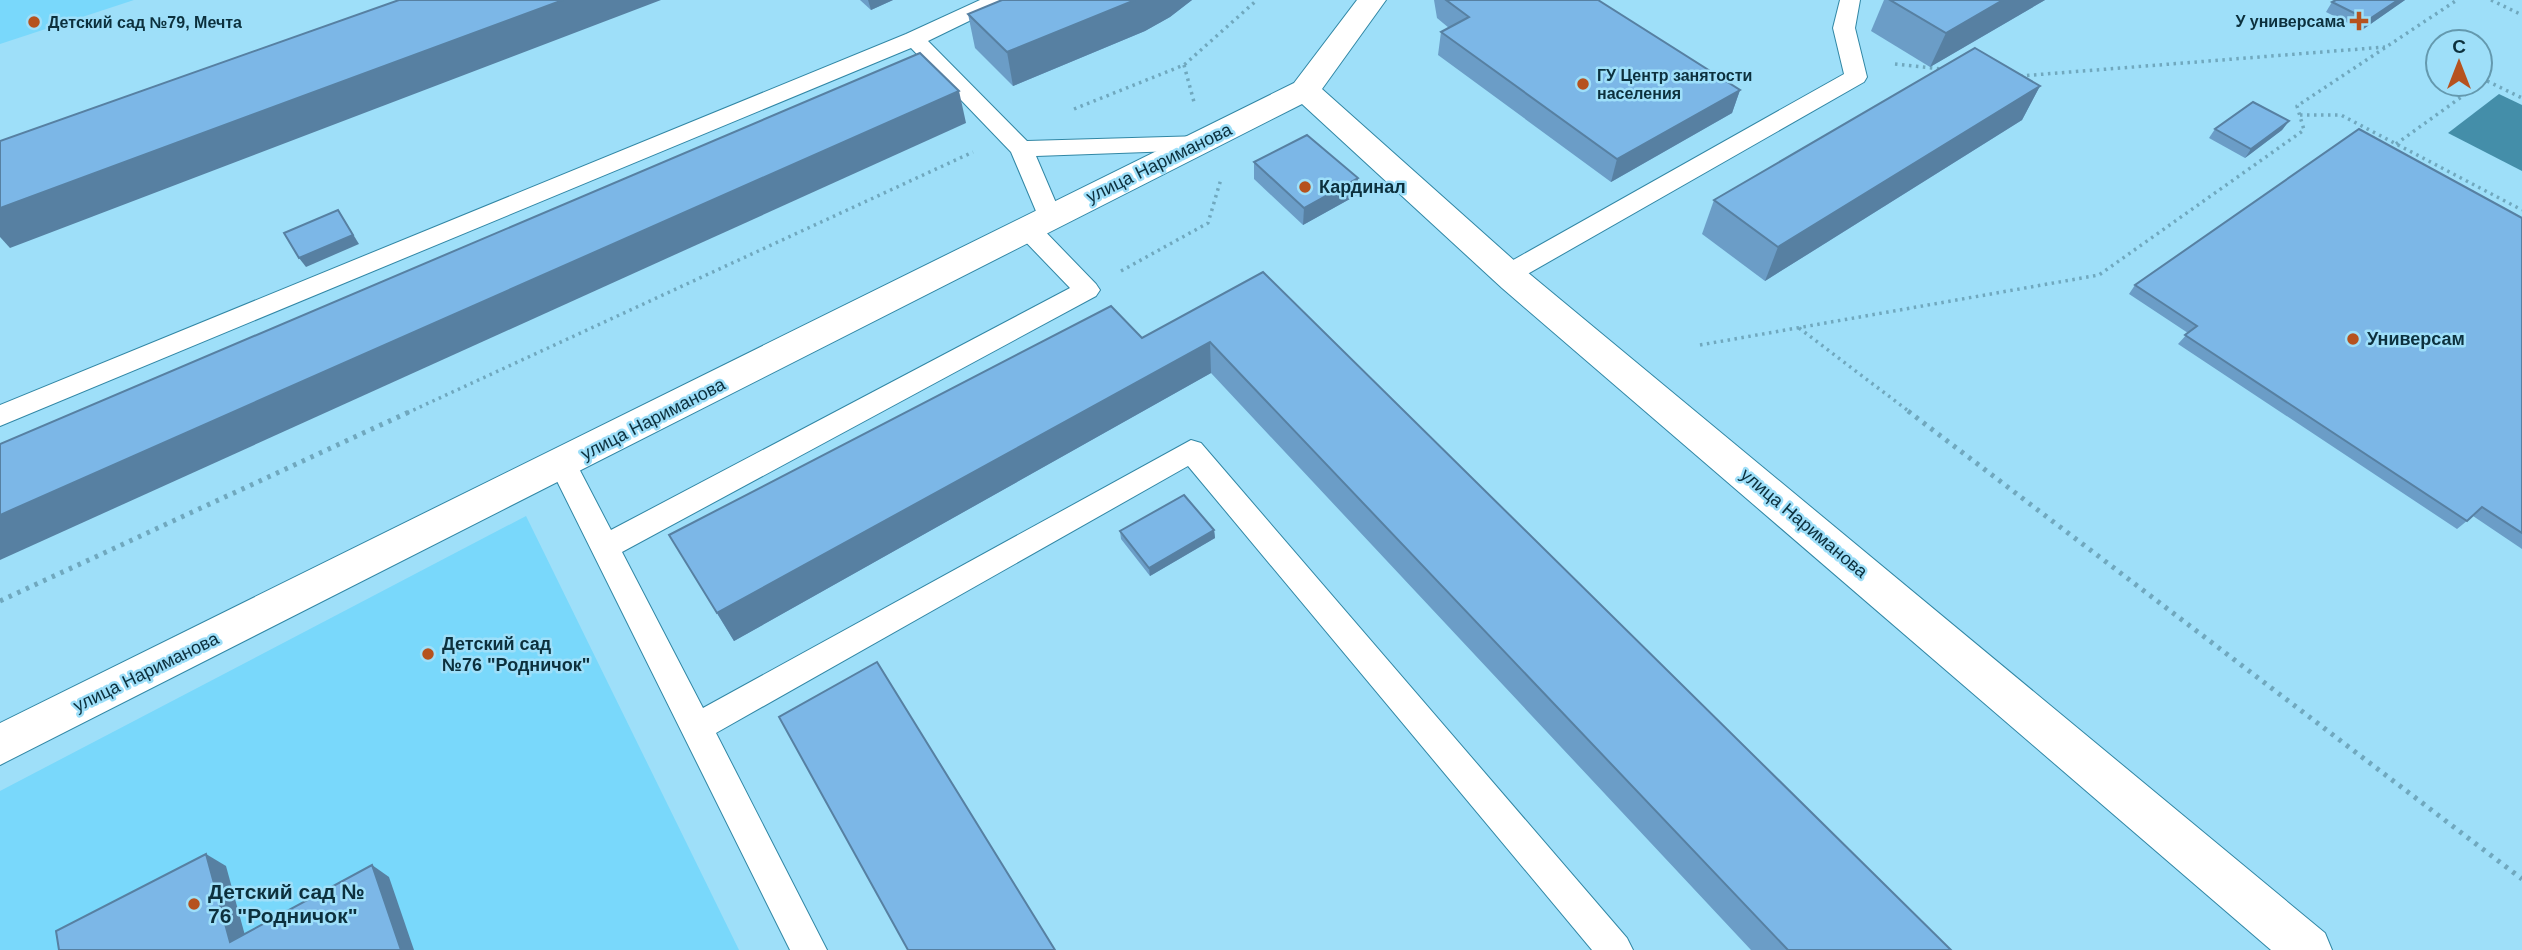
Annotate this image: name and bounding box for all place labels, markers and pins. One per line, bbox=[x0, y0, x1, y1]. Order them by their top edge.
place label: У универсама bbox=[2235, 13, 2345, 30]
marker: У универсама bbox=[2351, 13, 2367, 29]
marker: Детский сад №79, Мечта bbox=[26, 14, 42, 30]
place label: Детский сад №79, Мечта bbox=[48, 14, 242, 31]
place label: ГУ Центр занятости населения bbox=[1597, 67, 1752, 102]
marker: ГУ Центр занятости населения bbox=[1575, 76, 1591, 92]
place label: Кардинал bbox=[1319, 177, 1406, 197]
marker: Кардинал bbox=[1297, 179, 1313, 195]
place label: Универсам bbox=[2367, 329, 2465, 349]
marker: Универсам bbox=[2345, 331, 2361, 347]
place label: Детский сад №76 "Родничок" bbox=[442, 634, 590, 675]
marker: Детский сад №76 "Родничок" bbox=[420, 646, 436, 662]
place label: Детский сад № 76 "Родничок" bbox=[208, 880, 365, 927]
marker: Детский сад № 76 "Родничок" bbox=[186, 896, 202, 912]

